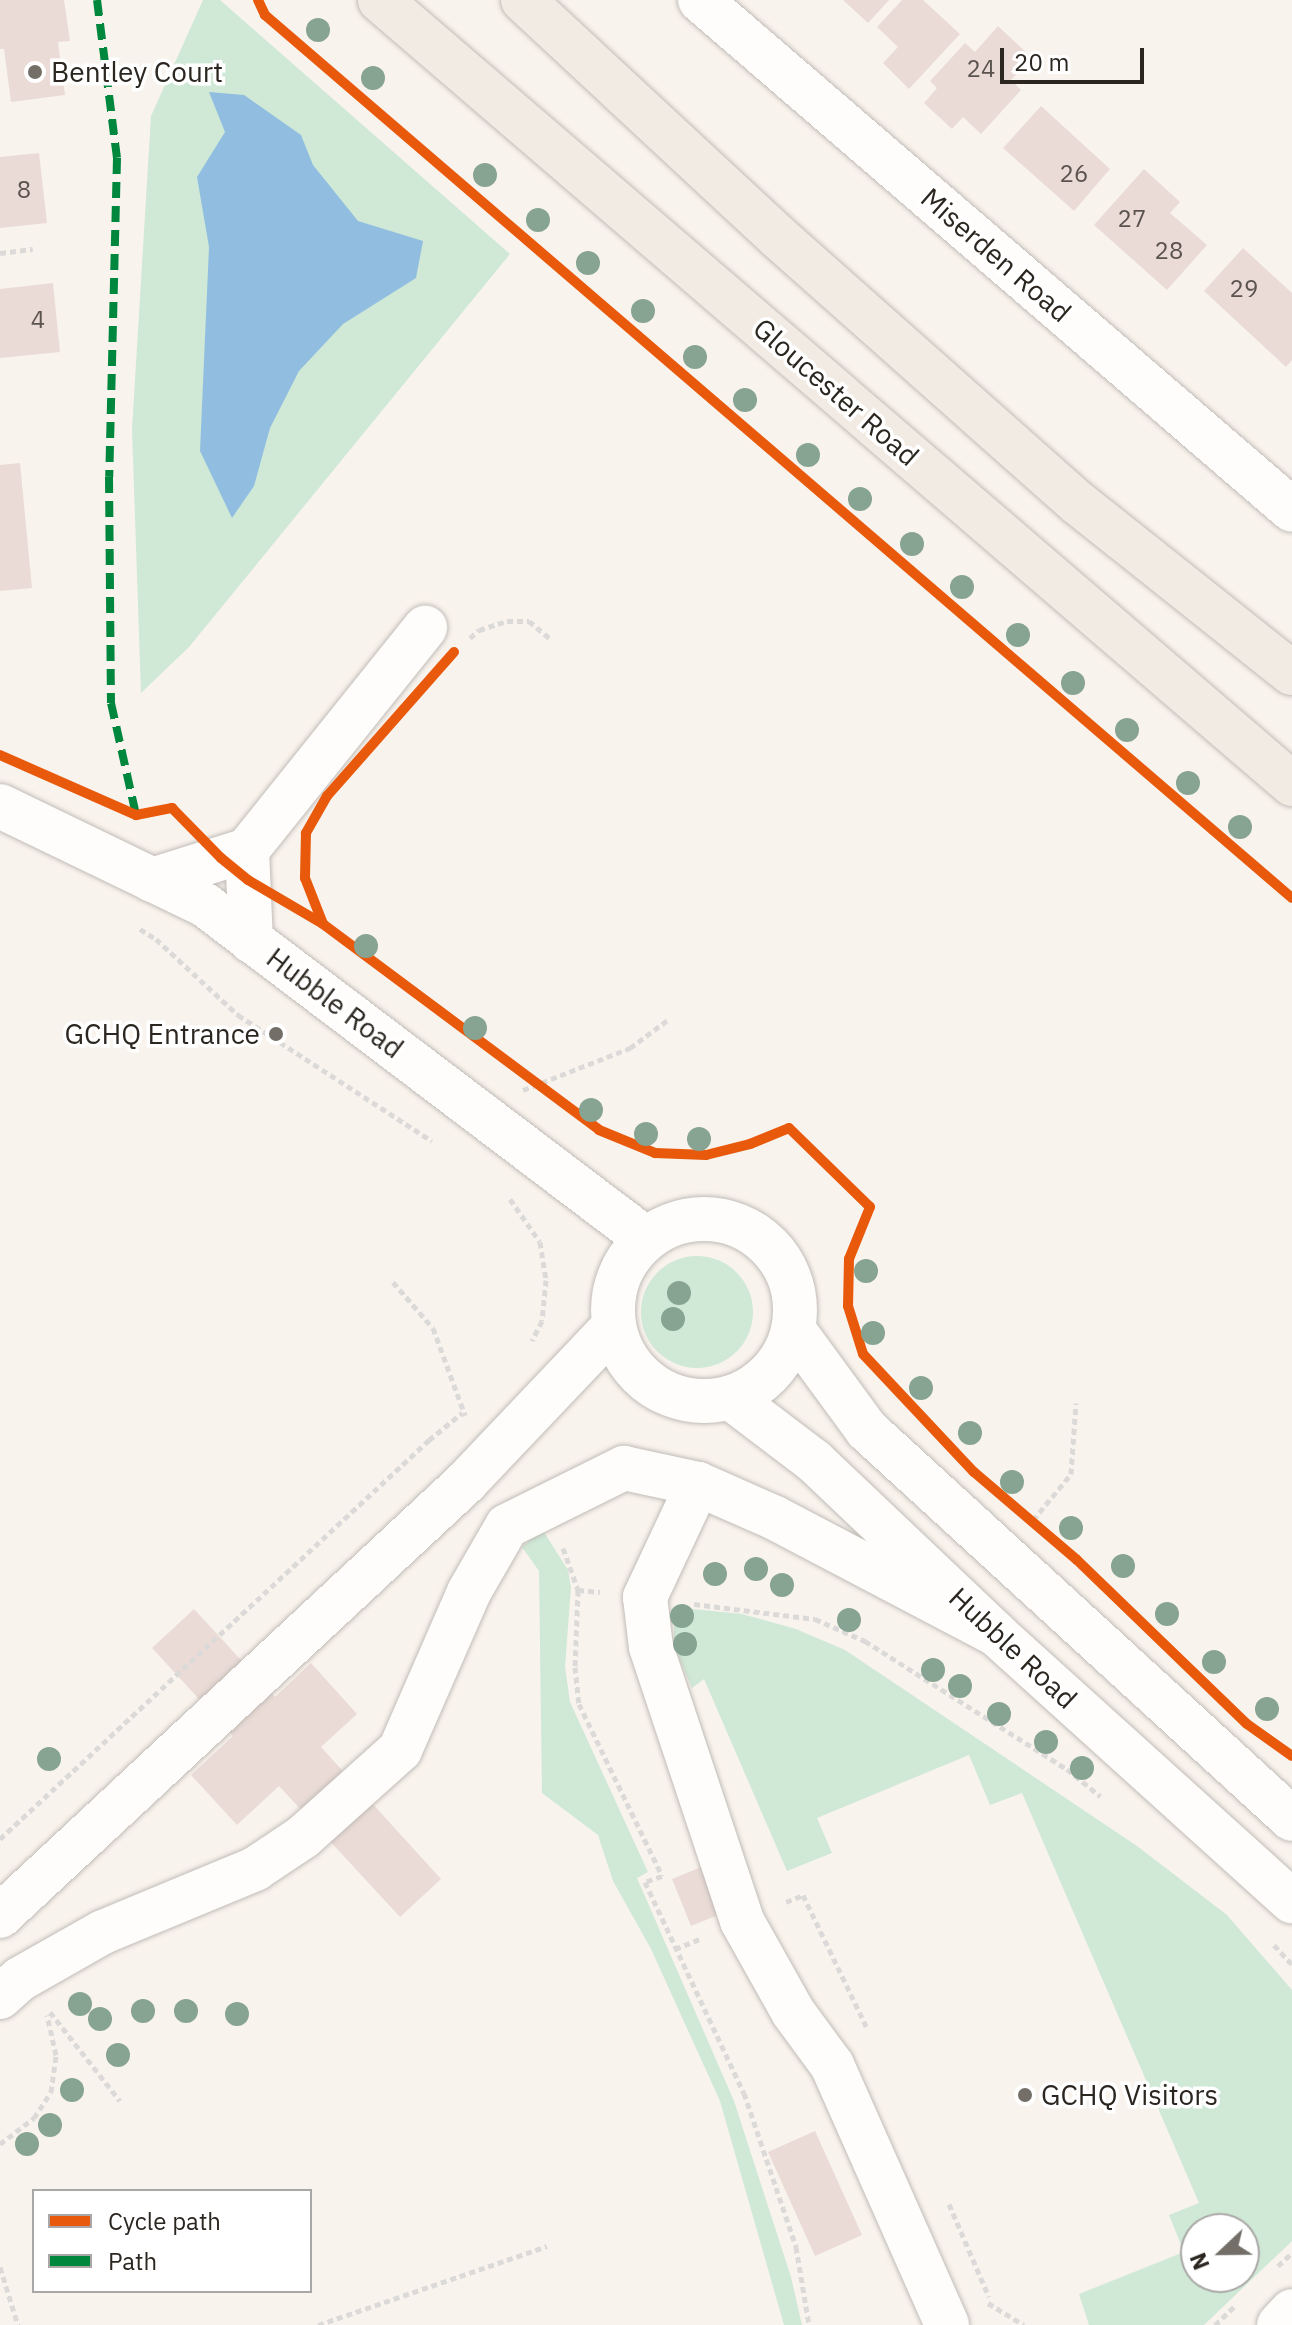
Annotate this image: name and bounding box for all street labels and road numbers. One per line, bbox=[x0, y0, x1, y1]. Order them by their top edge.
street label: Miserden Road bbox=[914, 181, 1078, 329]
street label: Gloucester Road bbox=[747, 311, 925, 473]
street label: Hubble Road bbox=[260, 941, 410, 1065]
street label: Hubble Road bbox=[942, 1580, 1084, 1716]

